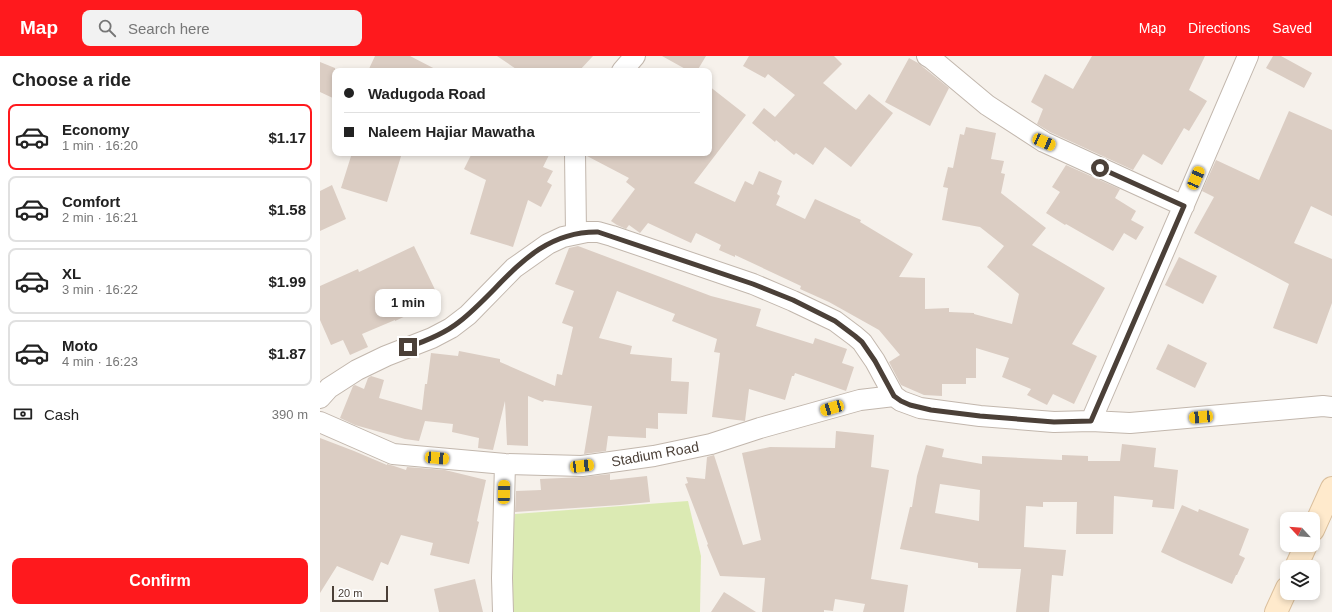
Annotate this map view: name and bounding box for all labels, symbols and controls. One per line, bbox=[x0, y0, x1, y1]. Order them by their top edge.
search box bbox=[82, 10, 362, 46]
text: Map bbox=[20, 17, 58, 38]
icon: search bbox=[96, 17, 118, 39]
text: Search here bbox=[128, 20, 210, 37]
text: Map bbox=[1139, 20, 1166, 36]
text: Directions bbox=[1188, 20, 1250, 36]
text: Saved bbox=[1272, 20, 1312, 36]
text: Choose a ride bbox=[12, 70, 131, 90]
text: Wadugoda Road bbox=[368, 85, 486, 102]
icon: car bbox=[14, 119, 50, 155]
text: Economy bbox=[62, 121, 130, 138]
text: Naleem Hajiar Mawatha bbox=[368, 123, 535, 140]
text: $1.17 bbox=[268, 129, 306, 146]
car bbox=[1031, 132, 1057, 152]
text: 1 min · 16:20 bbox=[62, 138, 138, 153]
route start bbox=[1091, 159, 1109, 177]
car bbox=[1186, 165, 1206, 191]
icon: car bbox=[14, 191, 50, 227]
text: Comfort bbox=[62, 193, 120, 210]
text: $1.58 bbox=[268, 201, 306, 218]
text: 2 min · 16:21 bbox=[62, 210, 138, 225]
icon: car bbox=[14, 263, 50, 299]
text: XL bbox=[62, 265, 81, 282]
text: $1.99 bbox=[268, 273, 306, 290]
text: 3 min · 16:22 bbox=[62, 282, 138, 297]
callout: 1 min bbox=[375, 289, 441, 317]
text: 1 min bbox=[391, 295, 425, 310]
icon: car bbox=[14, 335, 50, 371]
text: Moto bbox=[62, 337, 98, 354]
route end bbox=[399, 338, 417, 356]
text: $1.87 bbox=[268, 345, 306, 362]
text: 4 min · 16:23 bbox=[62, 354, 138, 369]
car bbox=[819, 399, 845, 417]
icon: cash bbox=[12, 403, 34, 425]
text: Cash bbox=[44, 406, 79, 423]
text: 390 m bbox=[272, 407, 308, 422]
car bbox=[1189, 410, 1213, 424]
street label: Stadium Road bbox=[610, 438, 700, 470]
car bbox=[425, 451, 449, 465]
car bbox=[569, 459, 595, 473]
car bbox=[498, 480, 510, 504]
north arrow bbox=[1280, 512, 1320, 552]
map controls bbox=[1280, 512, 1320, 600]
button: Confirm bbox=[12, 558, 308, 604]
button: layers bbox=[1280, 560, 1320, 600]
scale bar bbox=[332, 584, 388, 603]
text: 20 m bbox=[338, 587, 362, 599]

